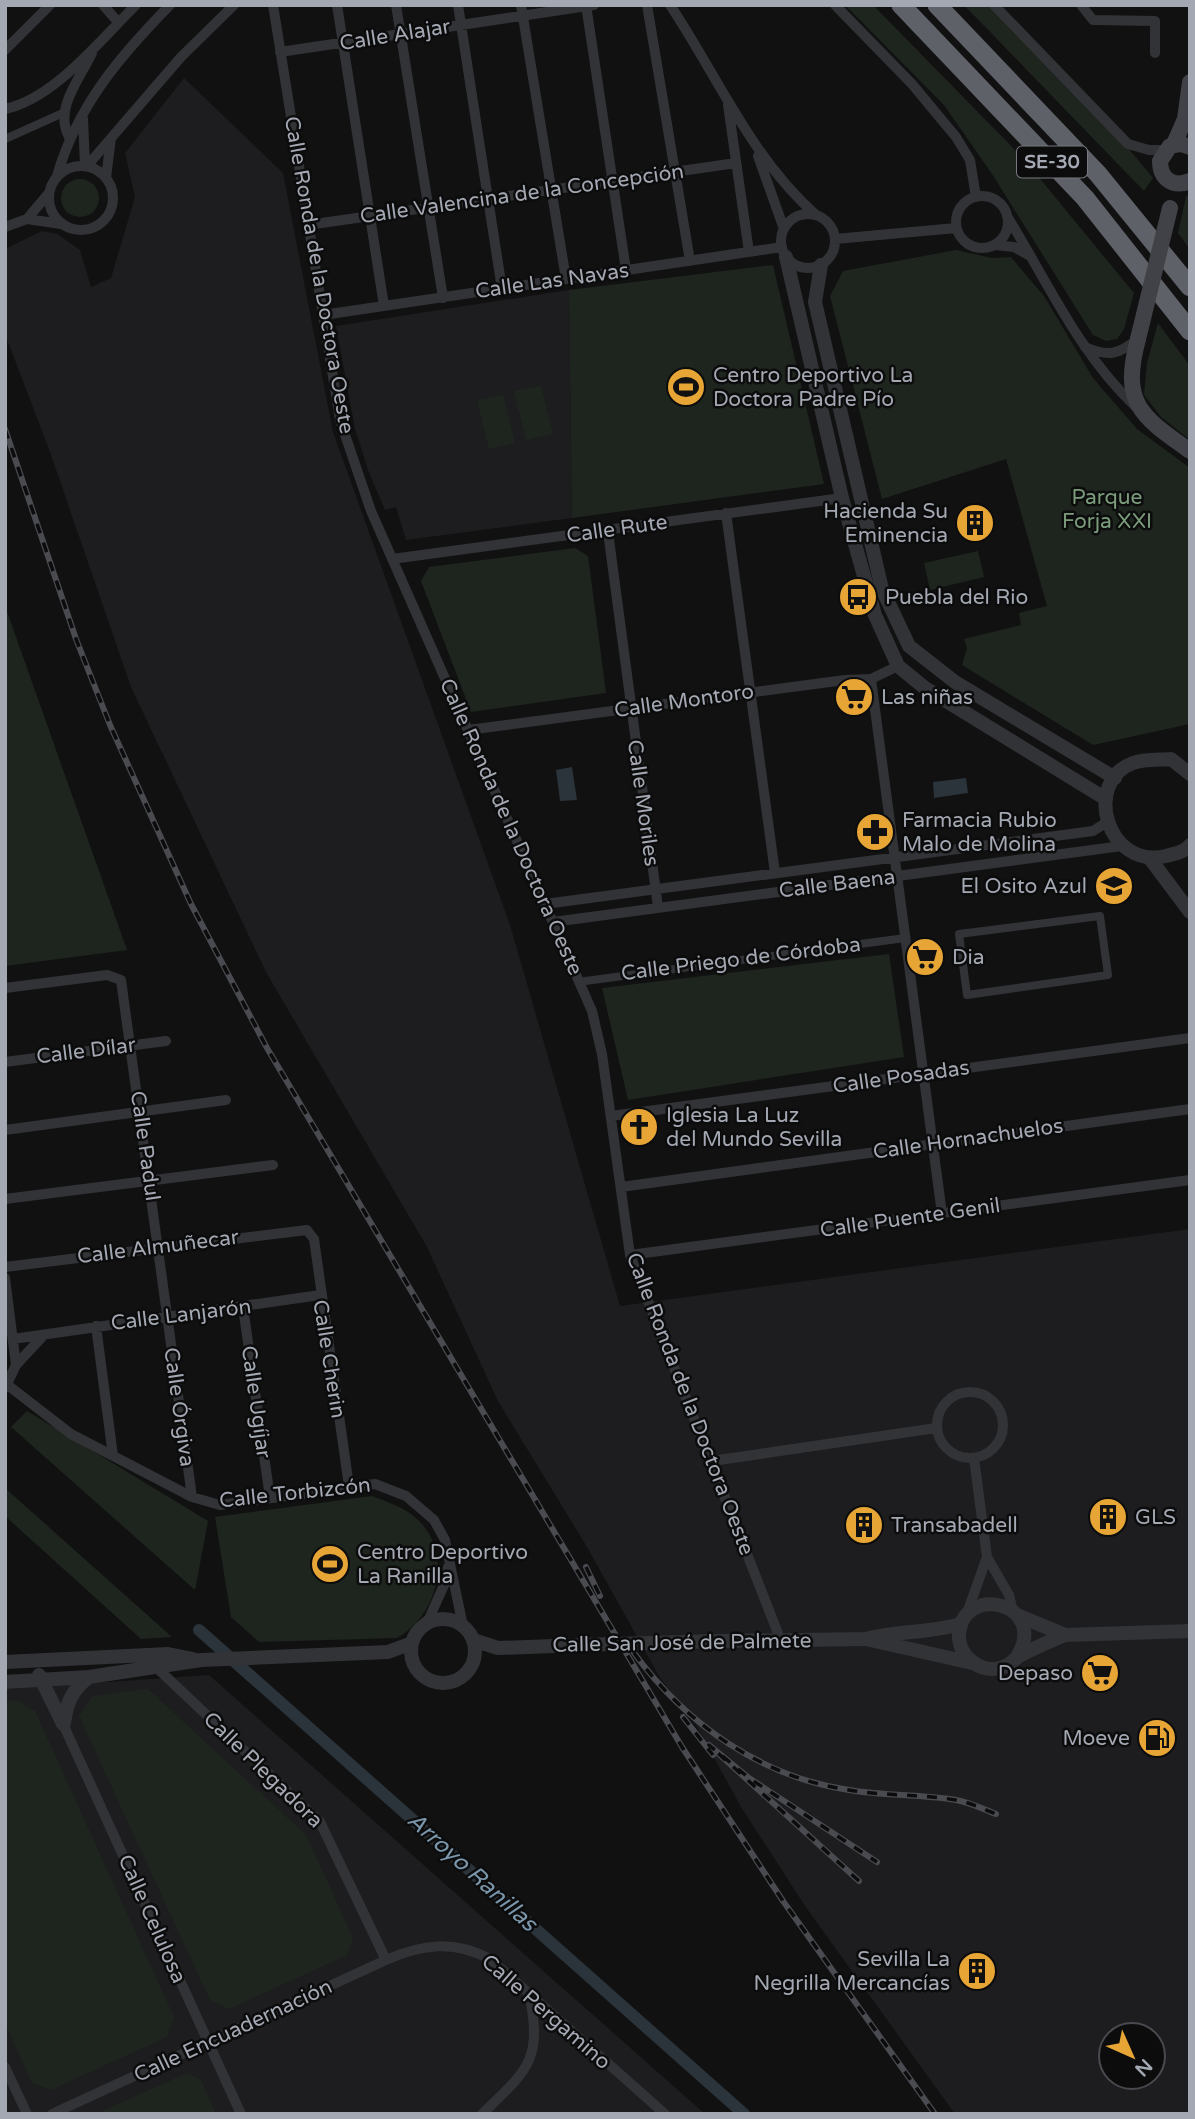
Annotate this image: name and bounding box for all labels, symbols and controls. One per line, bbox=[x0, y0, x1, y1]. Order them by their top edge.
street label: Calle Alajar bbox=[338, 14, 452, 56]
street label: Calle Ronda de la Doctora Oeste bbox=[279, 114, 359, 436]
road number: SE-30 bbox=[1017, 146, 1087, 178]
street label: Calle Valencina de la Concepción bbox=[358, 159, 686, 229]
street label: Calle Las Navas bbox=[474, 258, 630, 304]
place label: Centro Deportivo La Doctora Padre Pío bbox=[713, 363, 913, 412]
sports icon: Centro Deportivo La Doctora Padre Pío bbox=[665, 366, 707, 408]
park label: Parque Forja XXI bbox=[1062, 485, 1152, 534]
place label: Hacienda Su Eminencia bbox=[823, 499, 948, 548]
building icon: Hacienda Su Eminencia bbox=[954, 502, 996, 544]
street label: Calle Rute bbox=[565, 510, 669, 548]
bus stop icon: Puebla del Rio bbox=[837, 576, 879, 618]
place label: Puebla del Rio bbox=[885, 585, 1028, 610]
street label: Calle Ronda de la Doctora Oeste bbox=[434, 675, 588, 979]
supermarket icon: Las niñas bbox=[833, 676, 875, 718]
street label: Calle Montoro bbox=[613, 679, 755, 723]
place label: Las niñas bbox=[881, 685, 973, 710]
street label: Calle Moriles bbox=[622, 738, 664, 868]
place label: Farmacia Rubio Malo de Molina bbox=[902, 808, 1057, 857]
pharmacy icon: Farmacia Rubio Malo de Molina bbox=[854, 811, 896, 853]
street label: Calle Baena bbox=[777, 864, 897, 904]
school or university icon: El Osito Azul bbox=[1093, 865, 1135, 907]
place label: El Osito Azul bbox=[960, 874, 1087, 899]
street label: Calle Priego de Córdoba bbox=[620, 932, 862, 986]
supermarket icon: Dia bbox=[904, 936, 946, 978]
place label: Dia bbox=[952, 945, 985, 970]
street label: Calle Dílar bbox=[35, 1032, 137, 1070]
street label: Calle Posadas bbox=[831, 1055, 971, 1099]
street label: Calle Padul bbox=[125, 1089, 165, 1203]
place label: Iglesia La Luz del Mundo Sevilla bbox=[666, 1103, 842, 1152]
church icon: Iglesia La Luz del Mundo Sevilla bbox=[618, 1106, 660, 1148]
street label: Calle Hornachuelos bbox=[871, 1113, 1065, 1165]
street label: Calle Puente Genil bbox=[818, 1193, 1002, 1243]
street label: Calle Almuñecar bbox=[76, 1225, 240, 1269]
street label: Calle Ronda de la Doctora Oeste bbox=[621, 1249, 759, 1559]
street label: Calle Lanjarón bbox=[109, 1294, 253, 1336]
street label: Calle Cherin bbox=[307, 1298, 351, 1420]
street label: Calle Ugíjar bbox=[236, 1344, 276, 1460]
street label: Calle Órgiva bbox=[158, 1346, 200, 1468]
street label: Calle Torbizcón bbox=[218, 1473, 372, 1513]
building icon: GLS bbox=[1087, 1496, 1129, 1538]
building icon: Transabadell bbox=[843, 1504, 885, 1546]
place label: GLS bbox=[1135, 1505, 1176, 1530]
place label: Transabadell bbox=[891, 1513, 1018, 1538]
place label: Centro Deportivo La Ranilla bbox=[357, 1540, 528, 1589]
sports icon: Centro Deportivo La Ranilla bbox=[309, 1543, 351, 1585]
street label: Calle San José de Palmete bbox=[552, 1628, 812, 1658]
supermarket icon: Depaso bbox=[1079, 1652, 1121, 1694]
place label: Depaso bbox=[998, 1661, 1073, 1686]
street label: Calle Plegadora bbox=[198, 1707, 328, 1833]
fuel station icon: Moeve bbox=[1136, 1717, 1178, 1759]
place label: Moeve bbox=[1063, 1726, 1130, 1751]
water label: Arroyo Ranillas bbox=[401, 1806, 544, 1939]
street label: Calle Celulosa bbox=[112, 1851, 192, 1987]
place label: Sevilla La Negrilla Mercancías bbox=[754, 1947, 950, 1996]
street label: Calle Pergamino bbox=[476, 1949, 616, 2075]
building icon: Sevilla La Negrilla Mercancías bbox=[956, 1950, 998, 1992]
street label: Calle Encuadernación bbox=[130, 1974, 336, 2088]
north arrow bbox=[1097, 2021, 1167, 2091]
text: N bbox=[1130, 2054, 1156, 2080]

